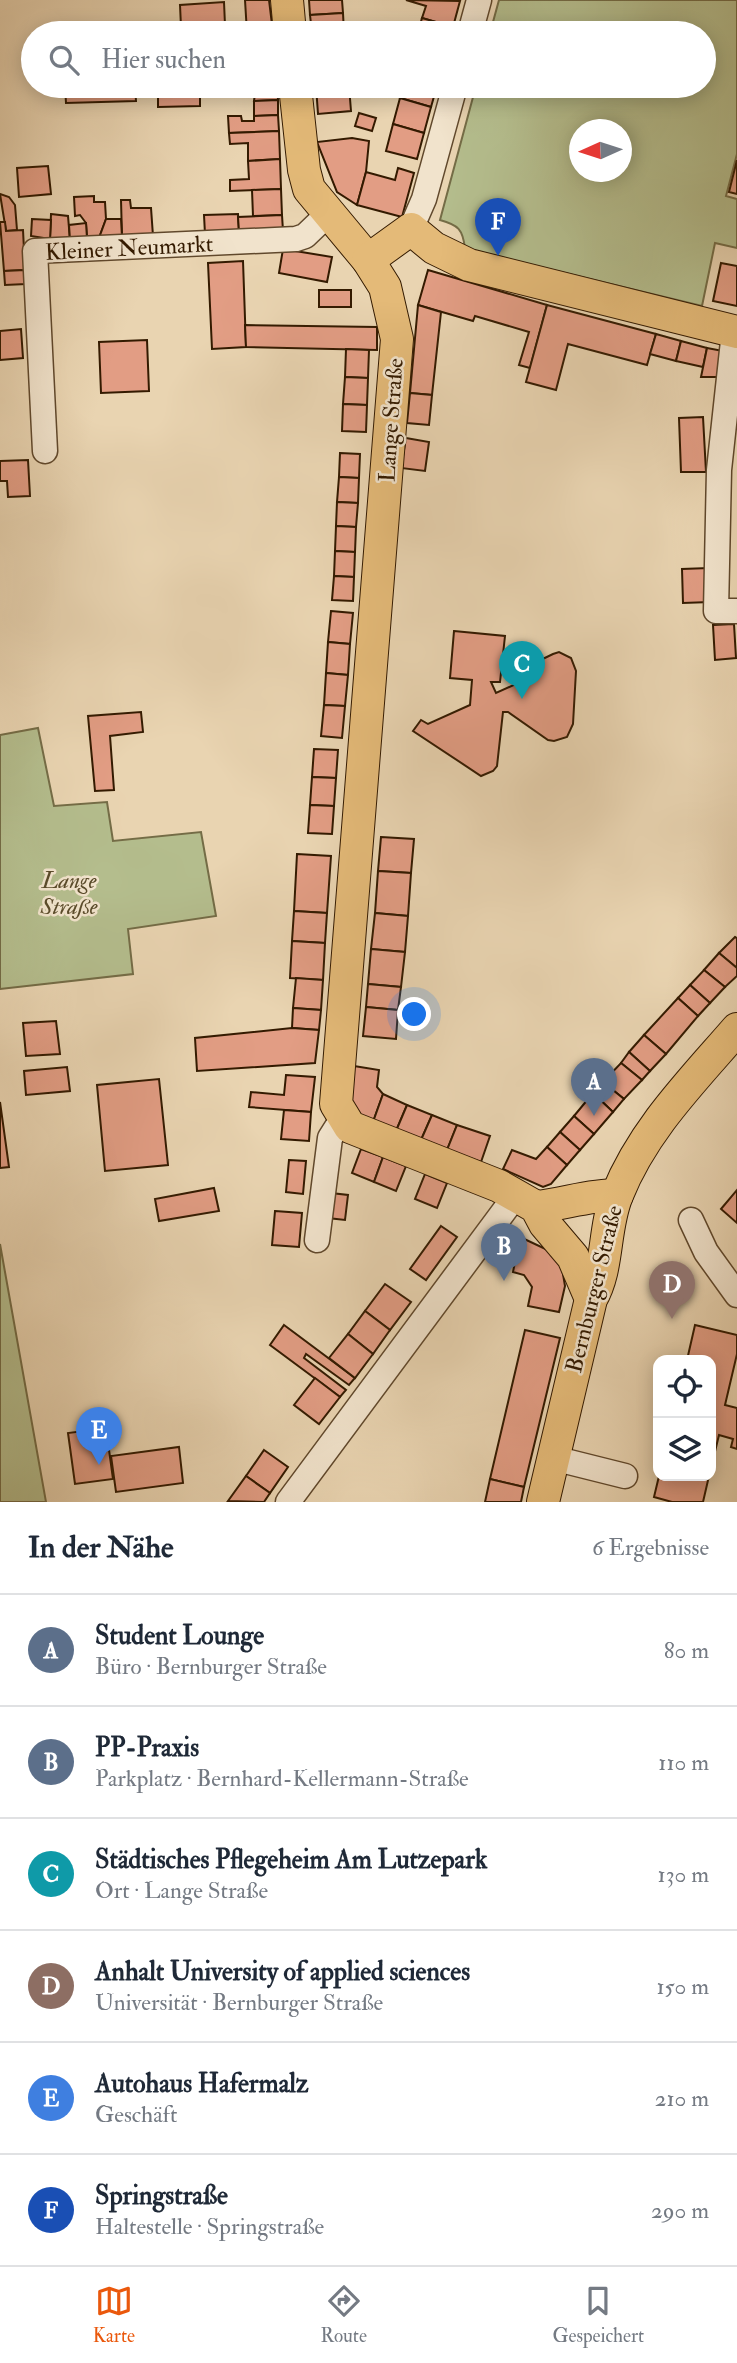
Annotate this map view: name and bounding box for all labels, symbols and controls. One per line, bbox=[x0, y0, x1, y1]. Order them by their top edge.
search box bbox=[21, 21, 716, 98]
icon: search bbox=[45, 41, 83, 79]
text: Hier suchen bbox=[101, 44, 226, 76]
north arrow bbox=[569, 119, 632, 182]
pin: F bbox=[475, 198, 521, 256]
street label: Kleiner Neumarkt bbox=[44, 229, 214, 267]
street label: Lange Straße bbox=[372, 357, 410, 483]
pin: C bbox=[499, 641, 545, 699]
park label: Lange Straße bbox=[40, 866, 98, 921]
your location bbox=[397, 997, 431, 1031]
pin: A bbox=[571, 1058, 617, 1116]
street label: Bernburger Straße bbox=[559, 1202, 629, 1376]
pin: B bbox=[481, 1223, 527, 1281]
pin: D bbox=[649, 1261, 695, 1319]
map controls bbox=[653, 1355, 716, 1481]
button: locate bbox=[653, 1355, 716, 1418]
pin: E bbox=[76, 1407, 122, 1465]
button: layers bbox=[653, 1418, 716, 1481]
text: In der Nähe bbox=[28, 1529, 173, 1566]
text: 6 Ergebnisse bbox=[592, 1533, 709, 1562]
text: Student Lounge bbox=[95, 1620, 264, 1652]
text: A bbox=[44, 1636, 58, 1665]
text: 80 m bbox=[664, 1636, 709, 1665]
text: Büro · Bernburger Straße bbox=[95, 1652, 327, 1681]
text: PP-Praxis bbox=[95, 1732, 199, 1764]
text: B bbox=[43, 1748, 59, 1777]
text: 110 m bbox=[658, 1748, 709, 1777]
text: Parkplatz · Bernhard-Kellermann-Straße bbox=[95, 1764, 469, 1793]
text: Städtisches Pflegeheim Am Lutzepark bbox=[95, 1844, 487, 1876]
text: C bbox=[43, 1860, 59, 1889]
text: 130 m bbox=[657, 1860, 709, 1889]
text: Ort · Lange Straße bbox=[95, 1876, 268, 1905]
text: Anhalt University of applied sciences bbox=[95, 1956, 470, 1988]
text: D bbox=[42, 1972, 60, 2001]
text: 150 m bbox=[656, 1972, 709, 2001]
text: Universität · Bernburger Straße bbox=[95, 1988, 383, 2017]
text: Autohaus Hafermalz bbox=[95, 2068, 309, 2100]
text: E bbox=[43, 2084, 59, 2113]
text: 210 m bbox=[655, 2084, 709, 2113]
text: Geschäft bbox=[95, 2100, 178, 2129]
text: Springstraße bbox=[95, 2180, 228, 2212]
text: F bbox=[44, 2196, 58, 2225]
text: 290 m bbox=[651, 2196, 709, 2225]
text: Haltestelle · Springstraße bbox=[95, 2212, 324, 2241]
tab: Karte bbox=[93, 2282, 135, 2348]
tab: Route bbox=[321, 2282, 367, 2348]
tab: Gespeichert bbox=[553, 2282, 644, 2348]

